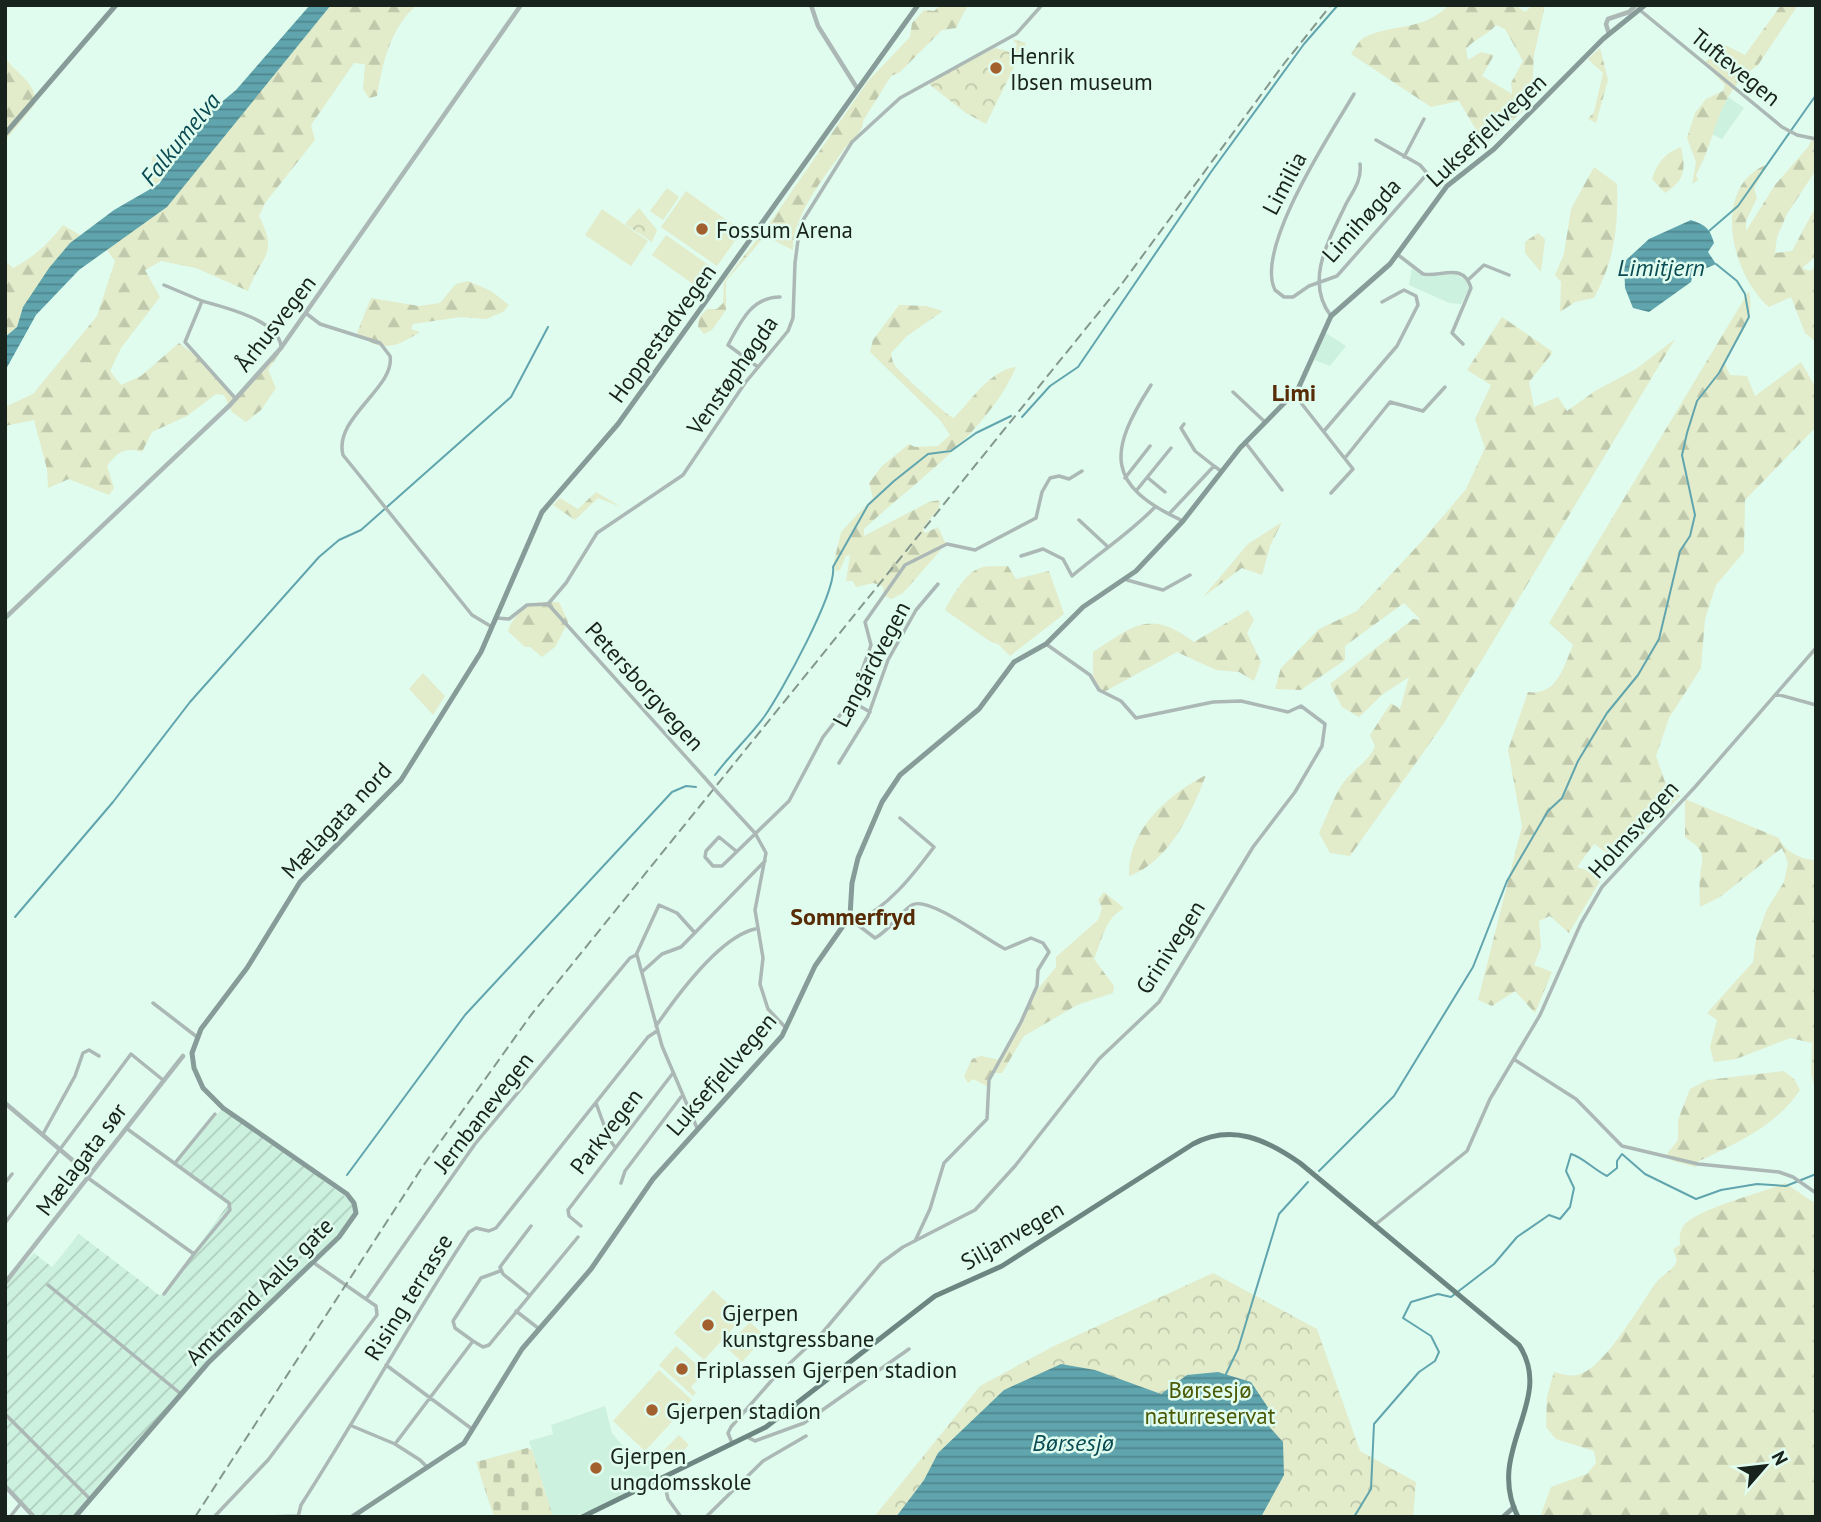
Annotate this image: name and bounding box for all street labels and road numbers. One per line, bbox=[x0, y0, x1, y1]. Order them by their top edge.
street label: Tuftevegen bbox=[1685, 22, 1787, 112]
street label: Luksefjellvegen bbox=[1420, 67, 1552, 193]
street label: Limilia bbox=[1255, 147, 1313, 219]
street label: Limihøgda bbox=[1315, 172, 1407, 268]
street label: Hoppestadvegen bbox=[602, 258, 722, 408]
street label: Århusvegen bbox=[228, 269, 322, 377]
street label: Venstøphøgda bbox=[680, 310, 784, 441]
street label: Langårdvegen bbox=[826, 596, 916, 732]
street label: Petersborgvegen bbox=[579, 615, 711, 757]
street label: Mælagata nord bbox=[275, 756, 397, 884]
street label: Holmsvegen bbox=[1581, 774, 1685, 884]
street label: Grinivegen bbox=[1129, 895, 1211, 999]
street label: Luksefjellvegen bbox=[660, 1006, 782, 1142]
street label: Jernbanevegen bbox=[426, 1046, 539, 1179]
street label: Parkvegen bbox=[563, 1082, 649, 1180]
street label: Mælagata sør bbox=[29, 1097, 133, 1221]
street label: Siljanvegen bbox=[955, 1194, 1069, 1276]
street label: Amtmand Aalls gate bbox=[179, 1211, 339, 1371]
street label: Rising terrasse bbox=[358, 1228, 458, 1366]

